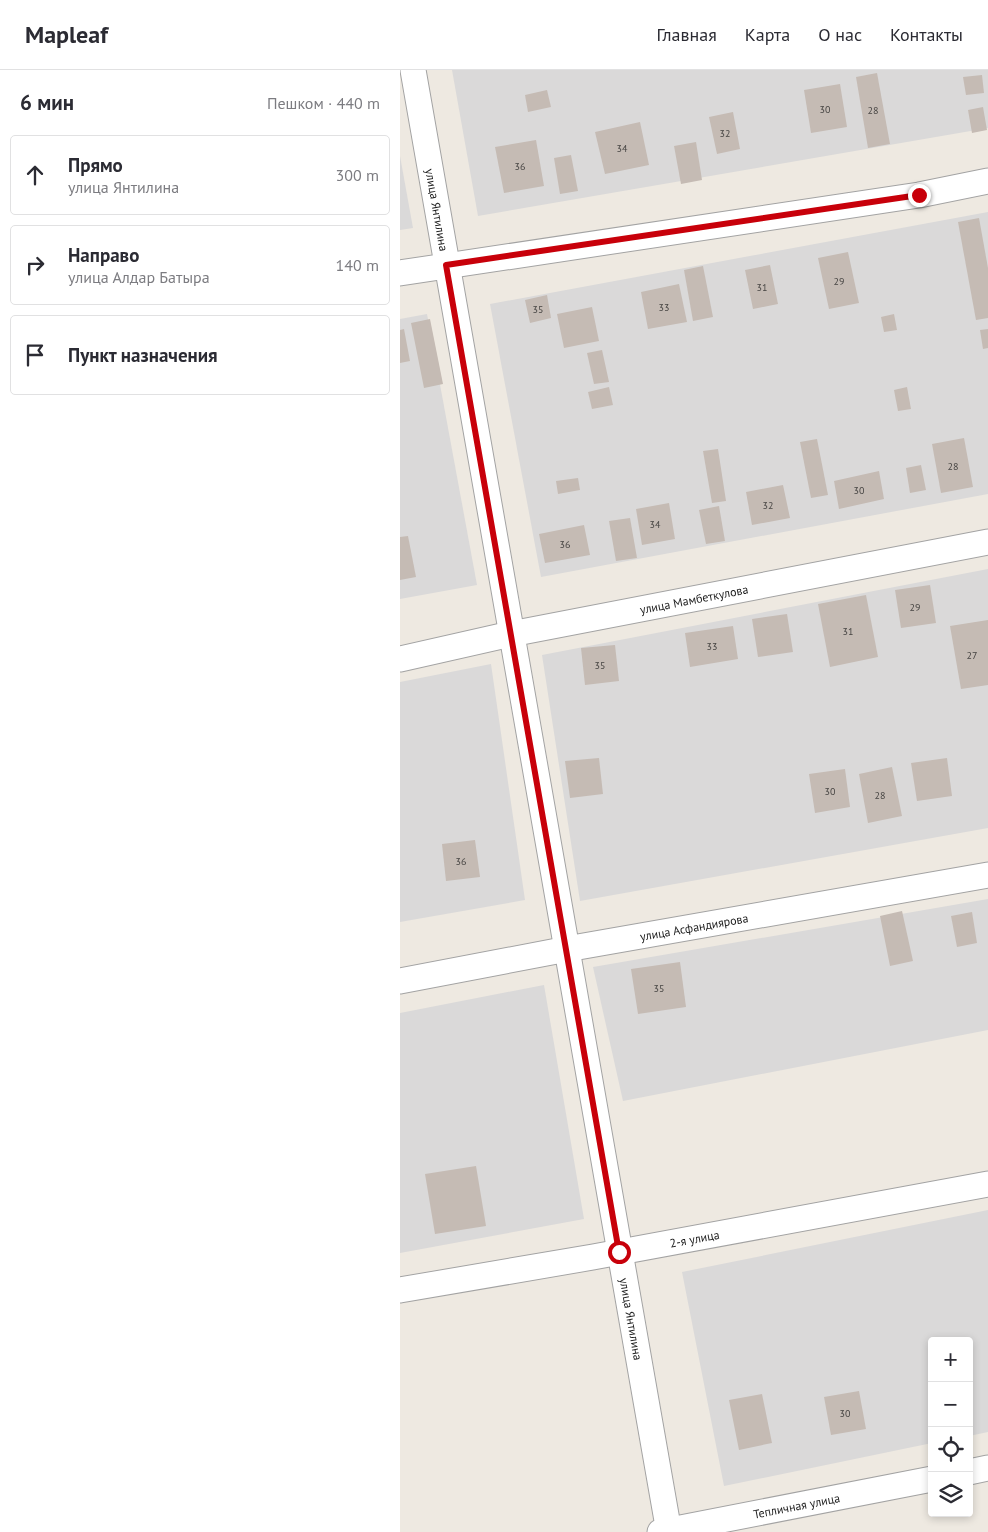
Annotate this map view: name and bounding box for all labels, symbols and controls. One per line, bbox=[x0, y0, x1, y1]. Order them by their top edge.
text: Mapleaf bbox=[25, 19, 108, 50]
text: Главная bbox=[656, 23, 717, 46]
text: Карта bbox=[745, 23, 790, 46]
text: О нас bbox=[818, 23, 862, 46]
text: Контакты bbox=[890, 23, 963, 46]
text: 6 мин bbox=[20, 89, 74, 116]
text: Пешком · 440 m bbox=[267, 93, 380, 113]
house number: 30 bbox=[820, 103, 831, 116]
house number: 28 bbox=[868, 104, 878, 117]
house number: 32 bbox=[720, 127, 730, 140]
house number: 34 bbox=[617, 142, 628, 155]
text: Прямо bbox=[68, 153, 123, 177]
house number: 36 bbox=[515, 160, 525, 173]
icon: ahead bbox=[21, 161, 49, 189]
text: 300 m bbox=[336, 165, 379, 185]
street label: улица Янтилина bbox=[423, 167, 452, 252]
text: улица Янтилина bbox=[68, 177, 179, 197]
route end bbox=[908, 184, 931, 207]
text: Направо bbox=[68, 243, 139, 267]
icon: right bbox=[21, 251, 49, 279]
text: 140 m bbox=[336, 255, 379, 275]
text: улица Алдар Батыра bbox=[68, 267, 210, 287]
house number: 29 bbox=[834, 275, 844, 288]
house number: 31 bbox=[757, 281, 767, 294]
house number: 33 bbox=[659, 301, 669, 314]
house number: 35 bbox=[533, 303, 543, 316]
icon: arrive bbox=[21, 341, 49, 369]
text: Пункт назначения bbox=[68, 343, 218, 367]
house number: 28 bbox=[948, 460, 958, 473]
house number: 30 bbox=[854, 484, 865, 497]
house number: 32 bbox=[763, 499, 773, 512]
house number: 34 bbox=[650, 518, 661, 531]
house number: 36 bbox=[560, 538, 570, 551]
street label: улица Мамбеткулова bbox=[638, 581, 749, 617]
house number: 29 bbox=[910, 601, 920, 614]
house number: 31 bbox=[843, 625, 853, 638]
house number: 33 bbox=[707, 640, 717, 653]
house number: 27 bbox=[967, 649, 977, 662]
house number: 35 bbox=[595, 659, 605, 672]
house number: 30 bbox=[825, 785, 836, 798]
house number: 28 bbox=[875, 789, 885, 802]
house number: 36 bbox=[456, 855, 466, 868]
street label: улица Асфандиярова bbox=[639, 910, 749, 944]
house number: 35 bbox=[654, 982, 664, 995]
street label: 2-я улица bbox=[668, 1226, 721, 1250]
route start bbox=[608, 1241, 631, 1264]
street label: улица Янтилина bbox=[617, 1277, 646, 1361]
map controls bbox=[928, 1337, 973, 1517]
button: + bbox=[928, 1337, 973, 1382]
button: − bbox=[928, 1382, 973, 1427]
house number: 30 bbox=[840, 1407, 851, 1420]
button: locate bbox=[928, 1427, 973, 1472]
button: layers bbox=[928, 1472, 973, 1517]
street label: Тепличная улица bbox=[752, 1490, 841, 1521]

